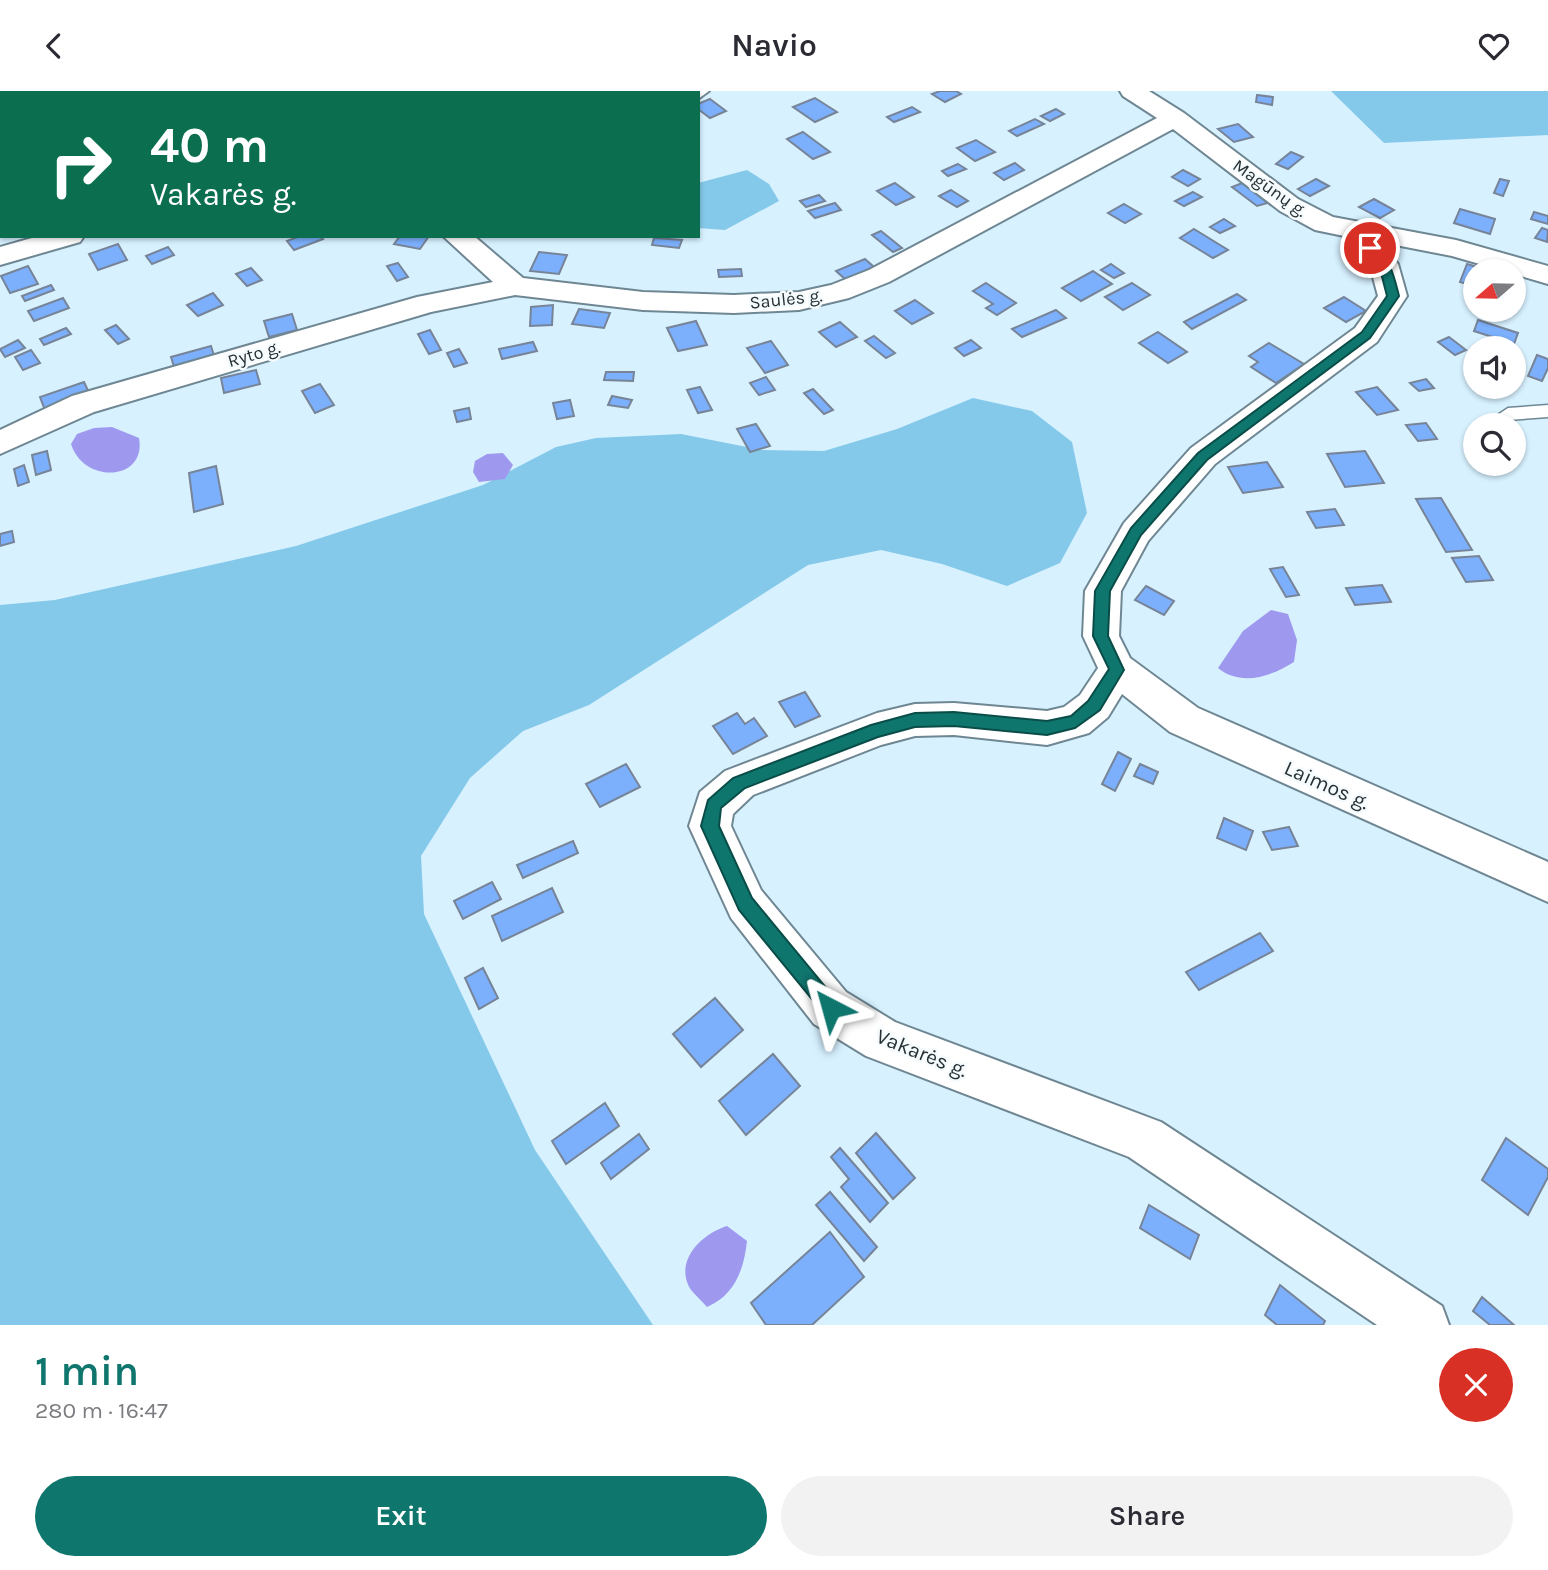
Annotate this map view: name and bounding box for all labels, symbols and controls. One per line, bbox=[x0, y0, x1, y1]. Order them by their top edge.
icon: back bbox=[35, 27, 73, 65]
text: Navio bbox=[731, 27, 817, 64]
icon: heart bbox=[1475, 27, 1513, 65]
text: 40 m bbox=[150, 117, 269, 174]
icon: right bbox=[35, 119, 126, 210]
street label: Magūnų g. bbox=[1229, 154, 1311, 222]
text: Vakarės g. bbox=[150, 176, 296, 213]
pin bbox=[1340, 218, 1400, 278]
icon: arrive bbox=[1351, 229, 1389, 267]
north arrow bbox=[1463, 259, 1526, 322]
map controls bbox=[1463, 259, 1526, 476]
street label: Saulės g. bbox=[749, 284, 823, 314]
street label: Ryto g. bbox=[225, 336, 283, 372]
button: sound bbox=[1463, 336, 1526, 399]
button: search bbox=[1463, 413, 1526, 476]
street label: Laimos g. bbox=[1281, 756, 1373, 814]
position arrow bbox=[794, 971, 868, 1045]
street label: Vakarės g. bbox=[873, 1024, 971, 1082]
text: 1 min bbox=[35, 1346, 139, 1396]
button: close bbox=[1439, 1348, 1513, 1422]
text: 280 m · 16:47 bbox=[35, 1397, 168, 1424]
button: Exit bbox=[35, 1476, 767, 1556]
button: Share bbox=[781, 1476, 1513, 1556]

